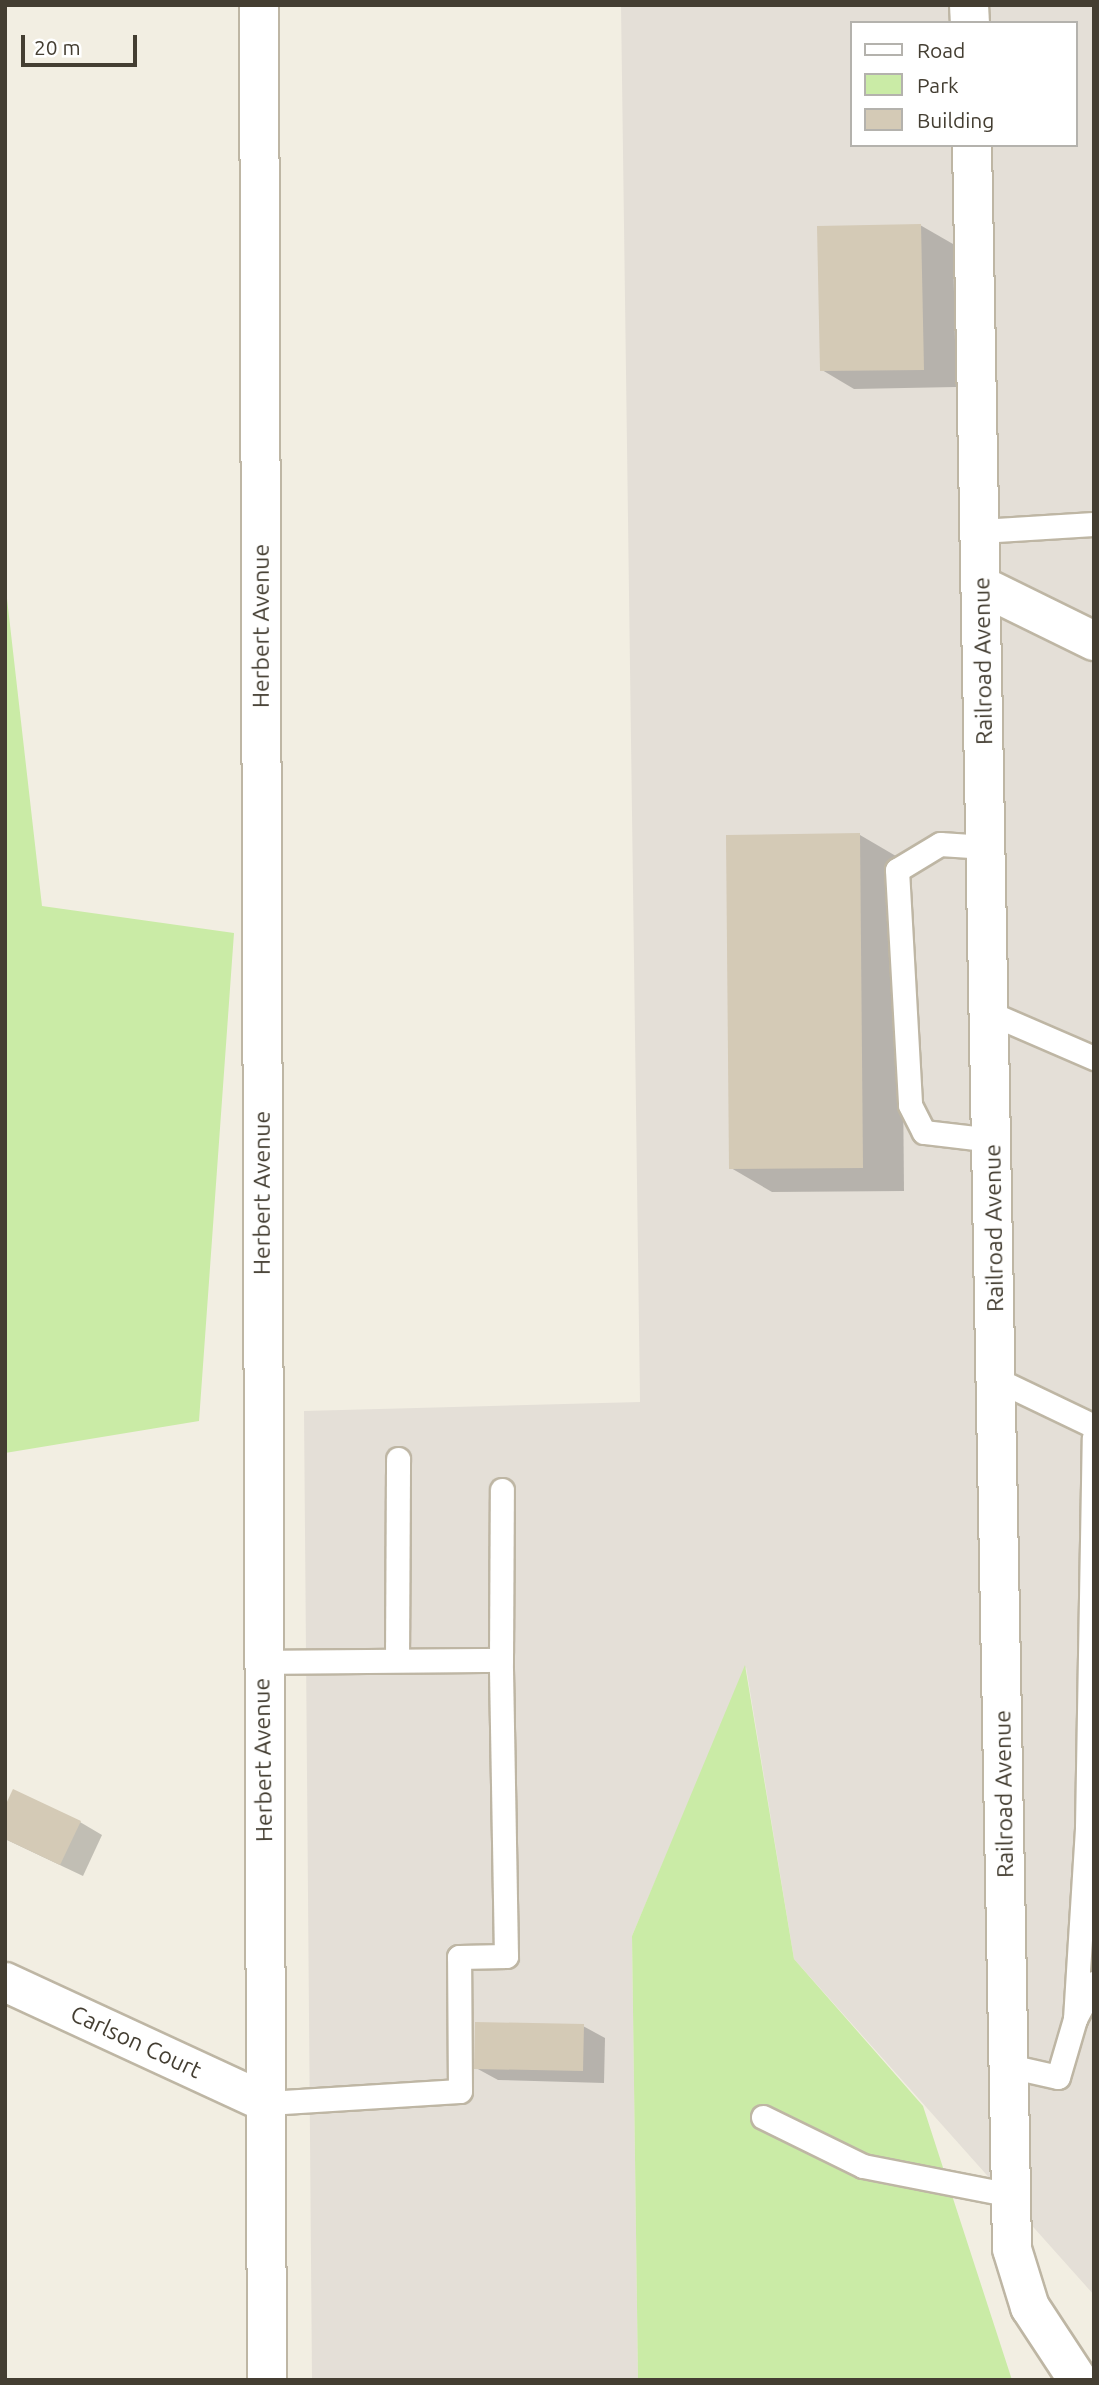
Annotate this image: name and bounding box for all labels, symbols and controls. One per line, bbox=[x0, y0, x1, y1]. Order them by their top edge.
scale bar bbox=[24, 21, 140, 65]
legend bbox=[850, 21, 1078, 147]
text: 20 m bbox=[34, 35, 81, 59]
text: Road bbox=[917, 38, 965, 62]
text: Park bbox=[917, 73, 959, 97]
text: Building bbox=[917, 108, 994, 132]
street label: Herbert Avenue bbox=[247, 544, 275, 708]
street label: Railroad Avenue bbox=[968, 577, 998, 745]
street label: Herbert Avenue bbox=[248, 1111, 276, 1275]
street label: Railroad Avenue bbox=[979, 1144, 1009, 1312]
street label: Herbert Avenue bbox=[248, 1678, 278, 1842]
street label: Railroad Avenue bbox=[989, 1710, 1019, 1878]
street label: Carlson Court bbox=[66, 2000, 206, 2084]

